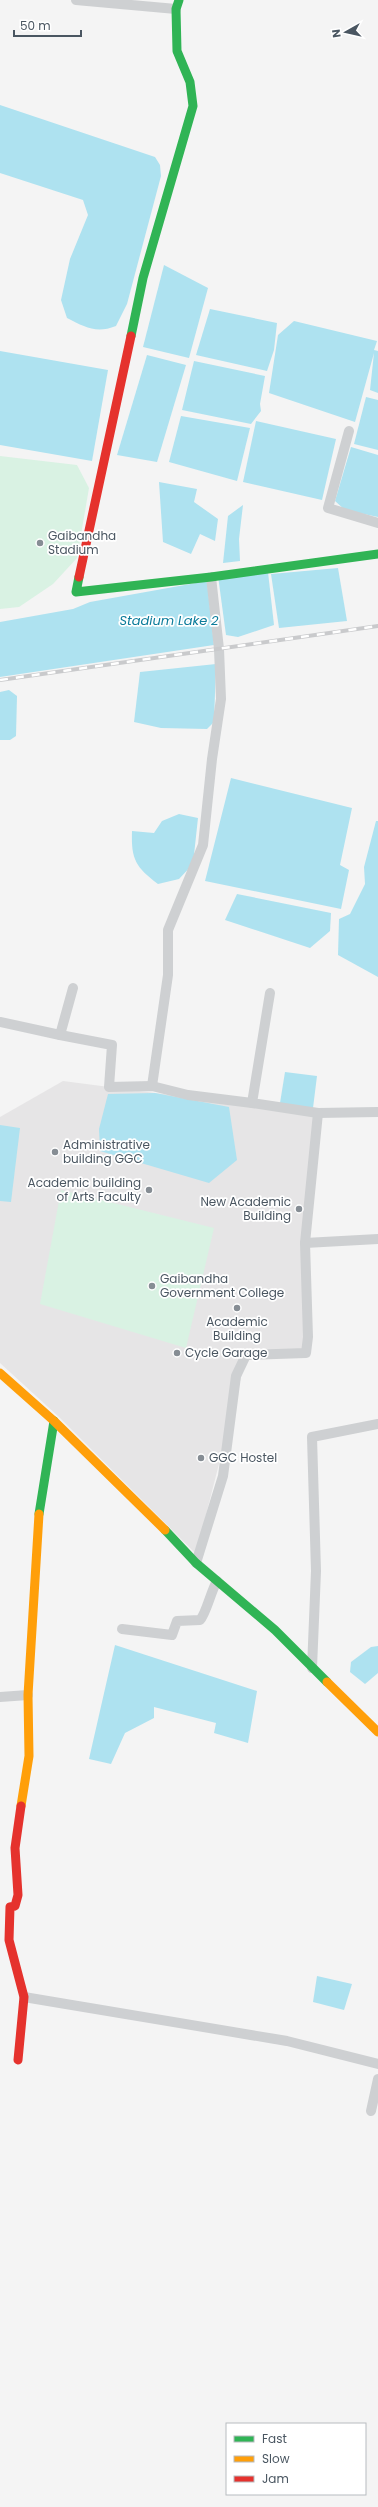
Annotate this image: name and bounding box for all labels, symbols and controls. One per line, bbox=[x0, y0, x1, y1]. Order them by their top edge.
scale bar bbox=[14, 12, 81, 38]
north arrow bbox=[326, 12, 366, 52]
text: 50 m bbox=[20, 17, 51, 34]
text: N bbox=[328, 28, 345, 39]
place label: Gaibandha Stadium bbox=[48, 527, 116, 558]
marker: Gaibandha Stadium bbox=[35, 538, 45, 548]
water label: Stadium Lake 2 bbox=[119, 611, 219, 630]
place label: Administrative building GGC bbox=[63, 1136, 150, 1167]
marker: Administrative building GGC bbox=[50, 1147, 60, 1157]
place label: Academic building of Arts Faculty bbox=[28, 1174, 141, 1205]
marker: Academic building of Arts Faculty bbox=[144, 1185, 154, 1195]
place label: New Academic Building bbox=[200, 1193, 291, 1224]
marker: New Academic Building bbox=[294, 1204, 304, 1214]
place label: Gaibandha Government College bbox=[160, 1270, 284, 1301]
marker: Gaibandha Government College bbox=[147, 1281, 157, 1291]
marker: Academic Building bbox=[232, 1303, 242, 1313]
place label: Academic Building bbox=[206, 1313, 268, 1344]
place label: Cycle Garage bbox=[185, 1344, 268, 1361]
marker: Cycle Garage bbox=[172, 1348, 182, 1358]
place label: GGC Hostel bbox=[209, 1449, 277, 1466]
marker: GGC Hostel bbox=[196, 1453, 206, 1463]
legend bbox=[226, 2423, 366, 2495]
text: Fast bbox=[262, 2430, 287, 2447]
text: Slow bbox=[262, 2450, 290, 2467]
text: Jam bbox=[262, 2470, 289, 2487]

